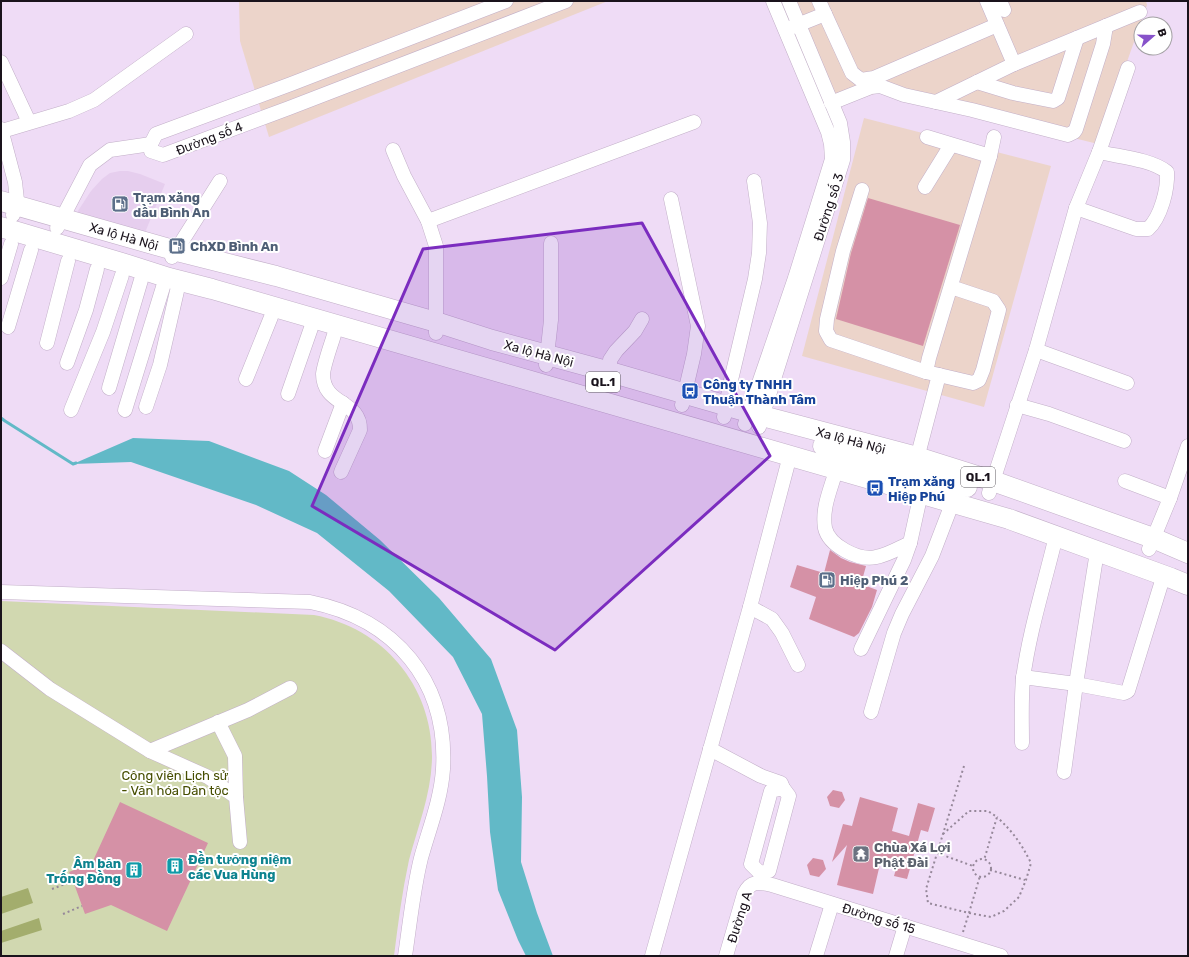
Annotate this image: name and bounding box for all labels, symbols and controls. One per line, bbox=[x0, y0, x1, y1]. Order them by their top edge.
north arrow bbox=[1133, 16, 1173, 56]
text: B bbox=[1154, 27, 1169, 39]
street label: Đường số 4 bbox=[173, 118, 245, 159]
street label: Đường số 3 bbox=[810, 171, 847, 243]
place label: Trạm xăng dầu Bình An bbox=[133, 190, 210, 220]
fuel station icon: Trạm xăng dầu Bình An bbox=[110, 194, 130, 214]
street label: Xa lộ Hà Nội bbox=[88, 219, 160, 254]
fuel station icon: ChXD Bình An bbox=[167, 236, 187, 256]
place label: ChXD Bình An bbox=[190, 239, 278, 254]
street label: Xa lộ Hà Nội bbox=[503, 337, 575, 370]
road number: QL.1 bbox=[586, 372, 620, 392]
place label: Công ty TNHH Thuận Thành Tâm bbox=[703, 377, 816, 407]
bus stop icon: Công ty TNHH Thuận Thành Tâm bbox=[680, 381, 700, 401]
street label: Xa lộ Hà Nội bbox=[815, 424, 887, 457]
road number: QL.1 bbox=[961, 467, 995, 487]
place label: Trạm xăng Hiệp Phú bbox=[888, 474, 955, 504]
bus stop icon: Trạm xăng Hiệp Phú bbox=[865, 478, 885, 498]
fuel station icon: Hiệp Phú 2 bbox=[817, 570, 837, 590]
place label: Hiệp Phú 2 bbox=[840, 573, 908, 588]
park label: Công viên Lịch sử - Văn hóa Dân tộc bbox=[121, 768, 229, 798]
place label: Chùa Xá Lợi Phật Đài bbox=[874, 840, 950, 870]
temple icon: Chùa Xá Lợi Phật Đài bbox=[851, 844, 871, 864]
place label: Đền tưởng niệm các Vua Hùng bbox=[188, 851, 292, 882]
place label: Âm bản Trống Đồng bbox=[46, 856, 121, 886]
building icon: Đền tưởng niệm các Vua Hùng bbox=[165, 856, 185, 876]
building icon: Âm bản Trống Đồng bbox=[124, 860, 144, 880]
street label: Đường A bbox=[724, 889, 756, 945]
street label: Đường số 15 bbox=[840, 900, 918, 938]

